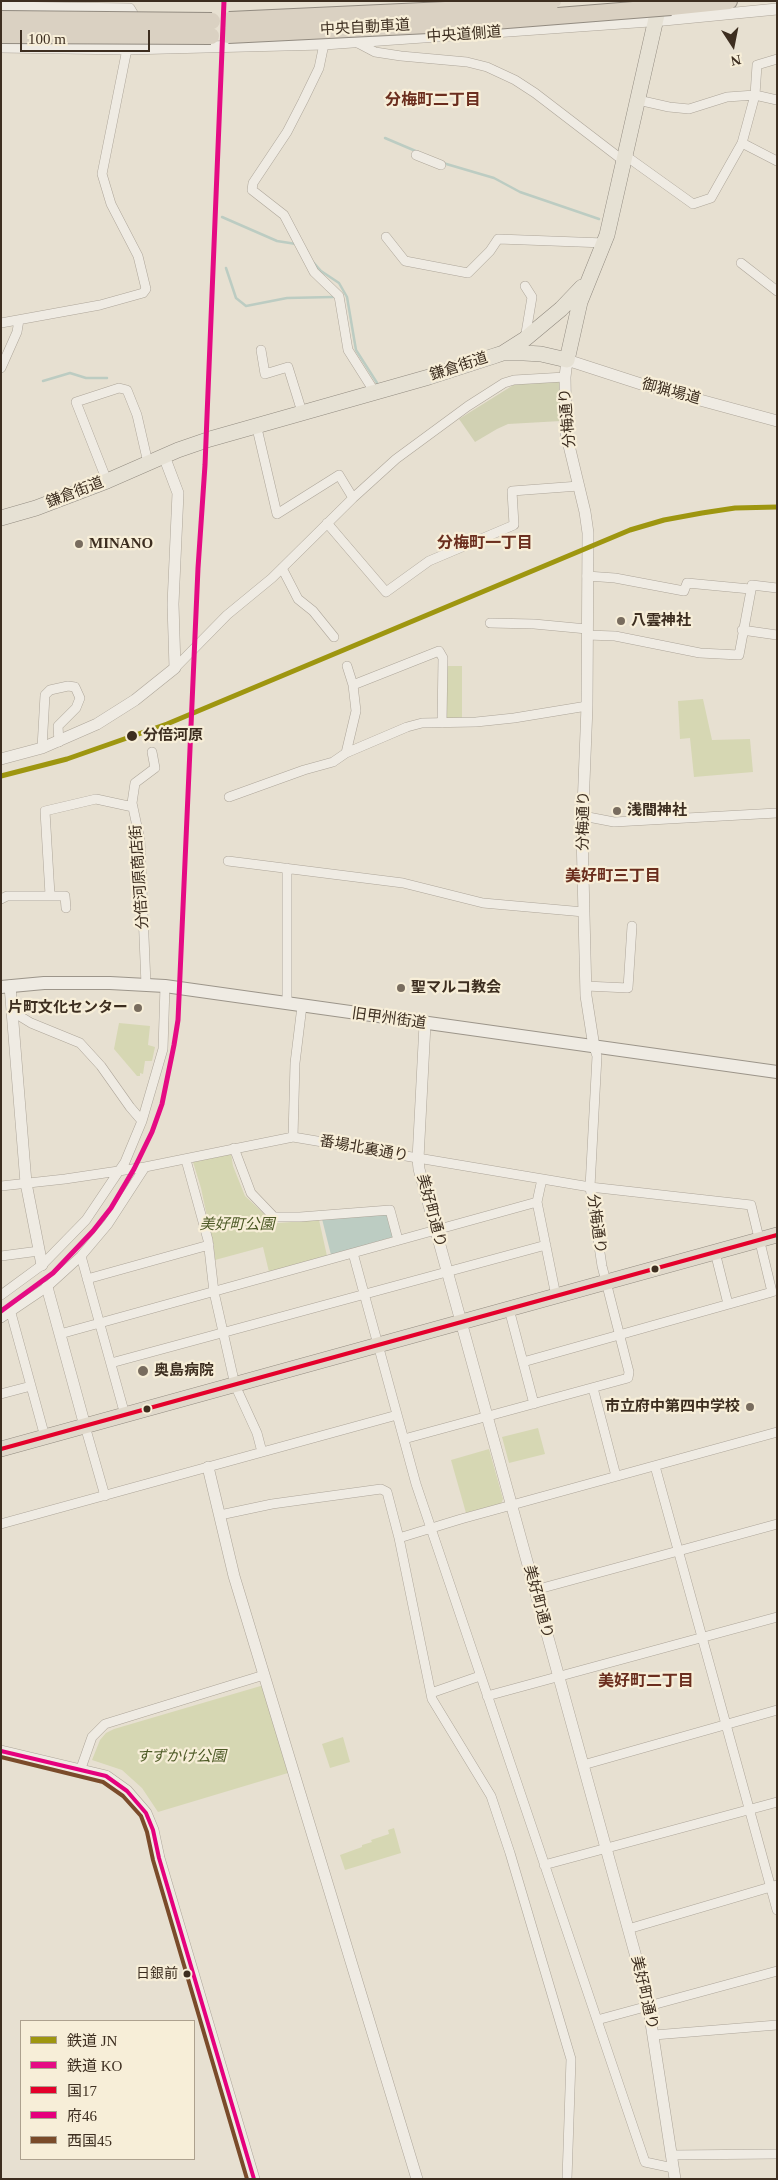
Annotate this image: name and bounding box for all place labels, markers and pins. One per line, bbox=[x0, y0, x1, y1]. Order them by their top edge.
place label: MINANO bbox=[89, 535, 153, 553]
marker: MINANO bbox=[73, 538, 85, 550]
place label: 八雲神社 bbox=[631, 612, 691, 630]
marker: 八雲神社 bbox=[615, 615, 627, 627]
place label: 分倍河原 bbox=[143, 727, 203, 745]
marker: 分倍河原 bbox=[125, 729, 139, 743]
place label: 浅間神社 bbox=[627, 802, 687, 820]
marker: 浅間神社 bbox=[611, 805, 623, 817]
place label: 聖マルコ教会 bbox=[411, 979, 501, 997]
marker: 聖マルコ教会 bbox=[395, 982, 407, 994]
place label: 片町文化センター bbox=[8, 999, 128, 1017]
marker: 片町文化センター bbox=[132, 1002, 144, 1014]
unlabelled marker bbox=[650, 1264, 660, 1274]
place label: 奥島病院 bbox=[154, 1362, 214, 1380]
marker: 奥島病院 bbox=[136, 1364, 150, 1378]
place label: 市立府中第四中学校 bbox=[605, 1398, 740, 1416]
marker: 市立府中第四中学校 bbox=[744, 1401, 756, 1413]
unlabelled marker bbox=[142, 1404, 152, 1414]
place label: 日銀前 bbox=[136, 1966, 178, 1982]
marker: 日銀前 bbox=[182, 1969, 192, 1979]

